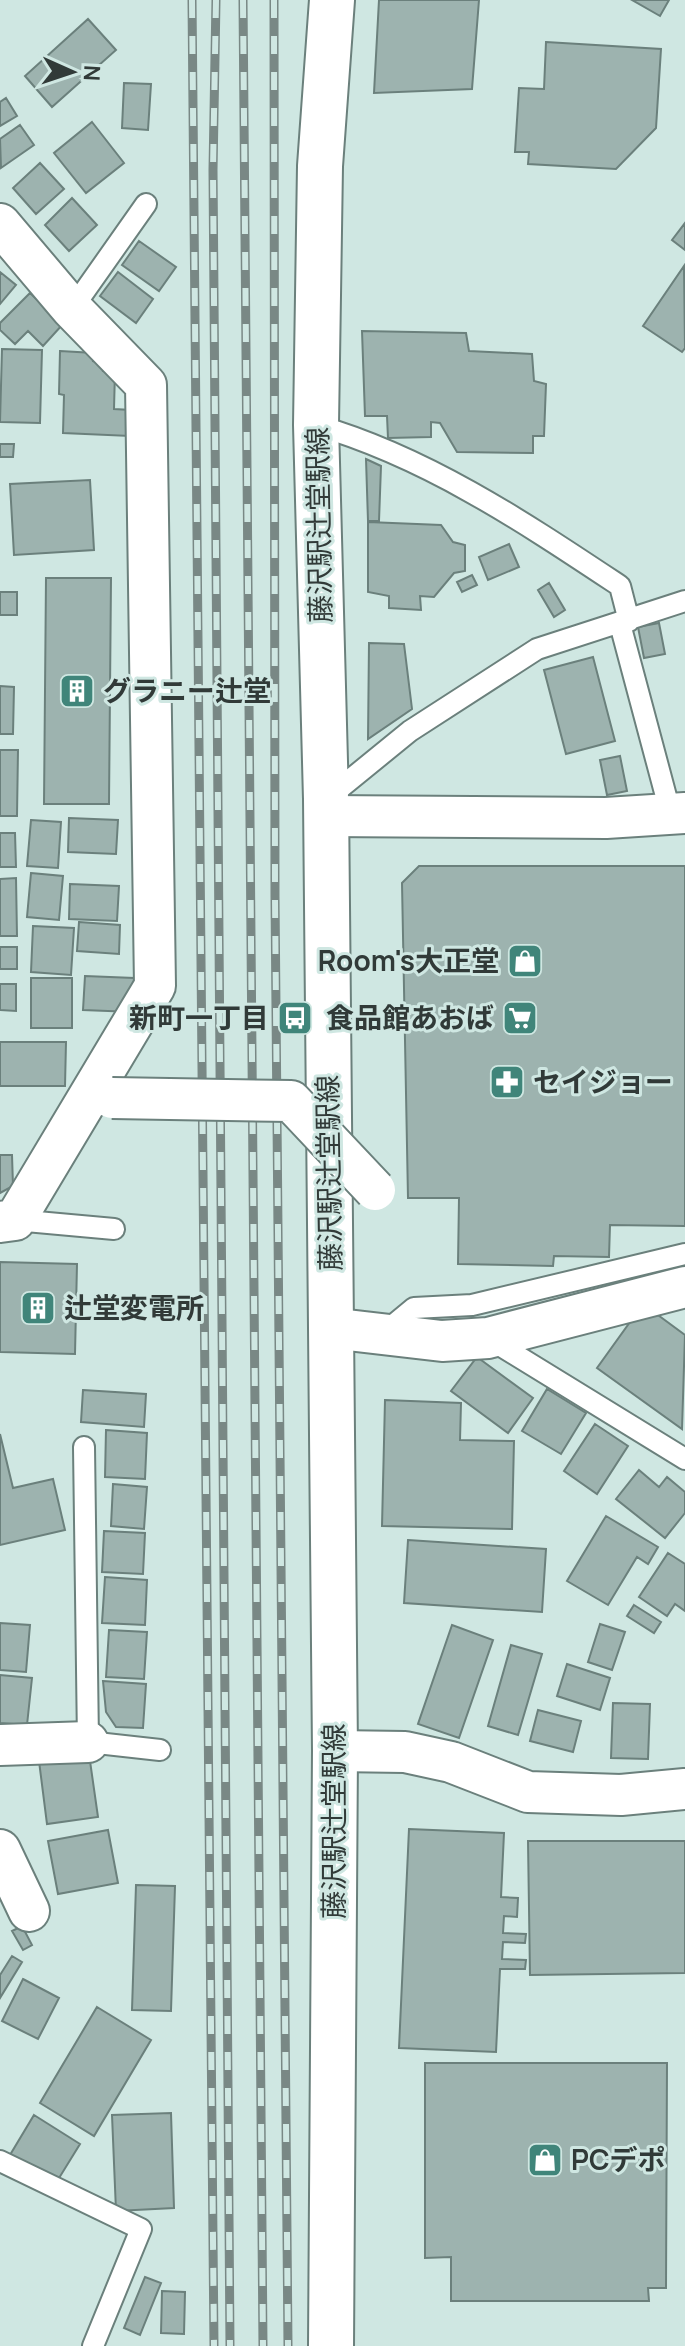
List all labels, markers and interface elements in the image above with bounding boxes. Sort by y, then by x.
north arrow [32,32,112,112]
text: N [77,64,107,82]
street label: 藤沢駅辻堂駅線 [297,427,339,623]
place label: グラニー辻堂 [103,671,271,709]
building icon: グラニー辻堂 [58,672,96,710]
place label: Room's大正堂 [318,941,499,979]
shop icon: Room's大正堂 [506,942,544,980]
place label: 新町一丁目 [129,998,269,1036]
place label: 食品館あおば [326,998,494,1036]
bus stop icon: 新町一丁目 [276,999,314,1037]
supermarket icon: 食品館あおば [501,999,539,1037]
place label: セイジョー [533,1062,673,1100]
pharmacy icon: セイジョー [488,1063,526,1101]
street label: 藤沢駅辻堂駅線 [307,1075,349,1271]
place label: 辻堂変電所 [64,1288,204,1326]
building icon: 辻堂変電所 [19,1289,57,1327]
street label: 藤沢駅辻堂駅線 [314,1723,352,1919]
place label: PCデポ [571,2140,666,2178]
shop icon: PCデポ [526,2141,564,2179]

